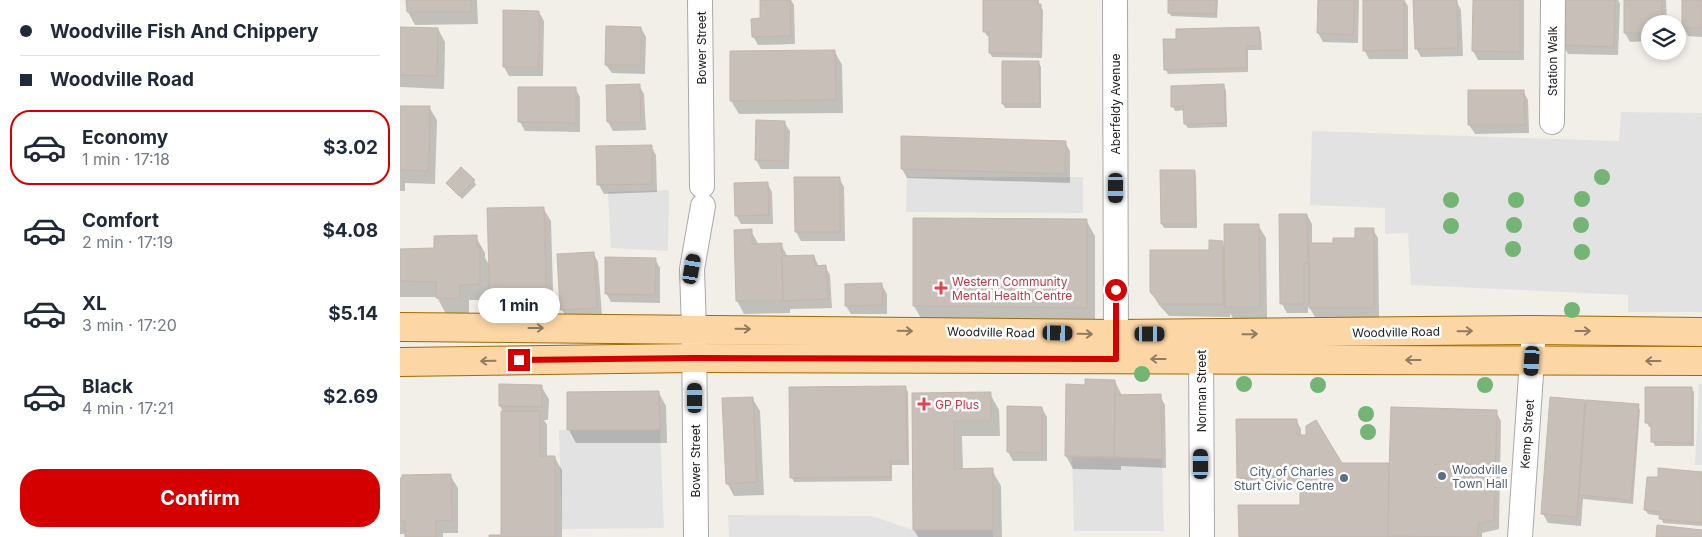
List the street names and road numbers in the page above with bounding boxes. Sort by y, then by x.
street label: Bower Street [694,11,709,85]
street label: Station Walk [1545,25,1560,96]
street label: Aberfeldy Avenue [1108,53,1123,155]
street label: Woodville Road [947,324,1035,340]
street label: Woodville Road [1352,324,1440,340]
street label: Norman Street [1194,350,1209,432]
street label: Kemp Street [1517,399,1537,469]
street label: Bower Street [688,424,703,498]

